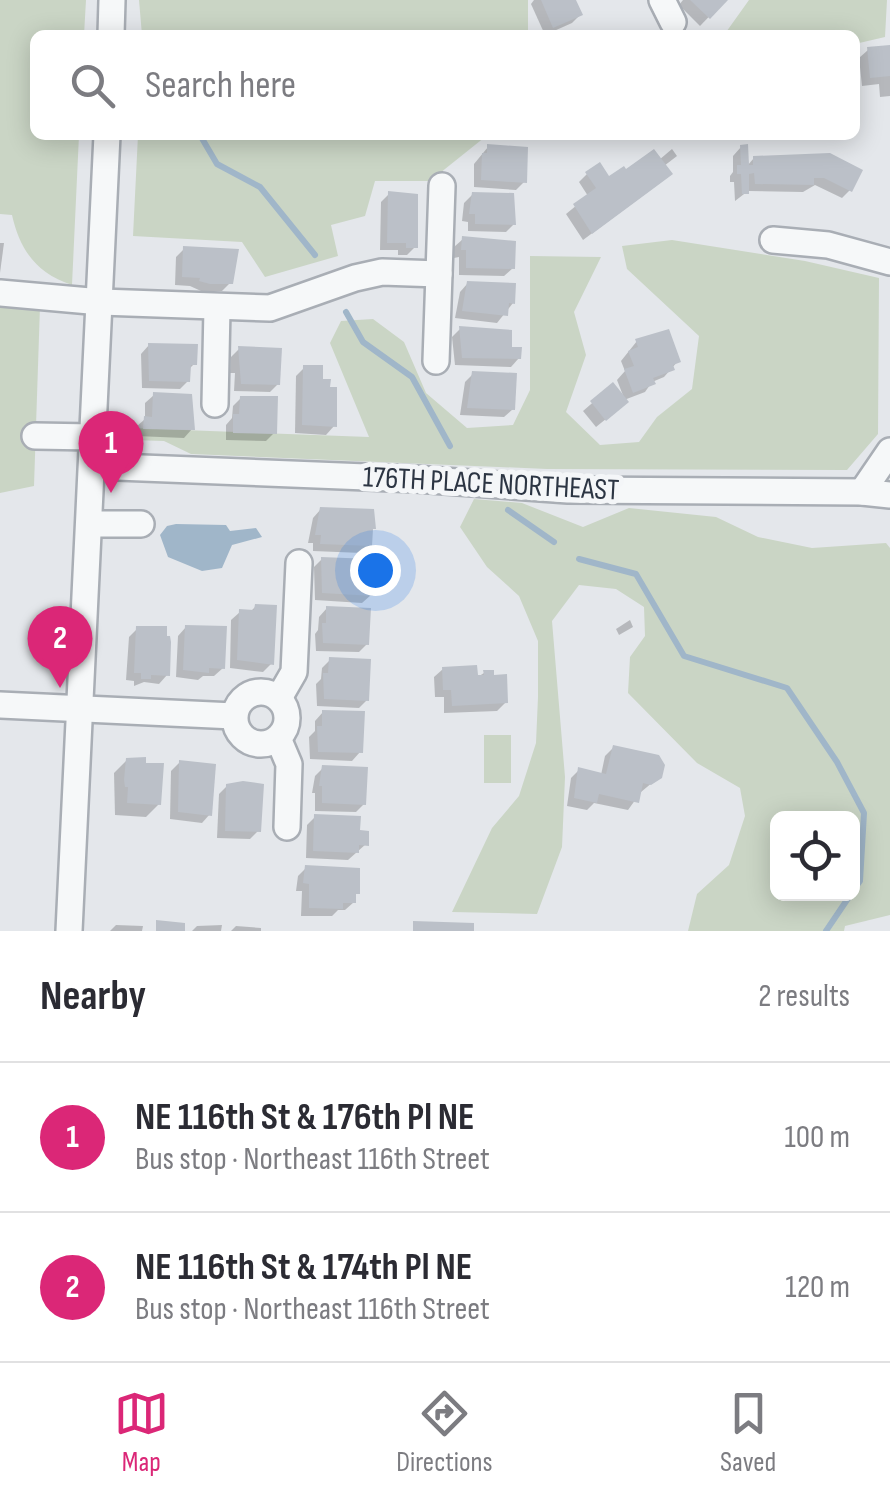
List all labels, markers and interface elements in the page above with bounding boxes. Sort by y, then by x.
search box [30,30,860,140]
icon: search [65,58,120,113]
text: Search here [145,63,296,108]
pin: 1 [78,410,144,493]
street label: 176TH PLACE NORTHEAST [362,459,620,509]
your location [350,545,401,596]
pin: 2 [28,606,92,688]
map controls [770,811,860,901]
button: locate [770,811,860,901]
text: Nearby [40,971,146,1022]
text: 2 results [758,977,850,1016]
text: NE 116th St & 176th Pl NE [135,1095,475,1140]
text: 1 [66,1118,79,1157]
text: 100 m [785,1118,850,1157]
text: Bus stop · Northeast 116th Street [135,1140,490,1179]
text: NE 116th St & 174th Pl NE [135,1245,472,1290]
text: 2 [65,1268,80,1307]
text: 120 m [785,1268,850,1307]
text: Bus stop · Northeast 116th Street [135,1290,490,1329]
tab: Map [114,1386,169,1479]
tab: Directions [396,1386,493,1479]
tab: Saved [720,1386,776,1479]

